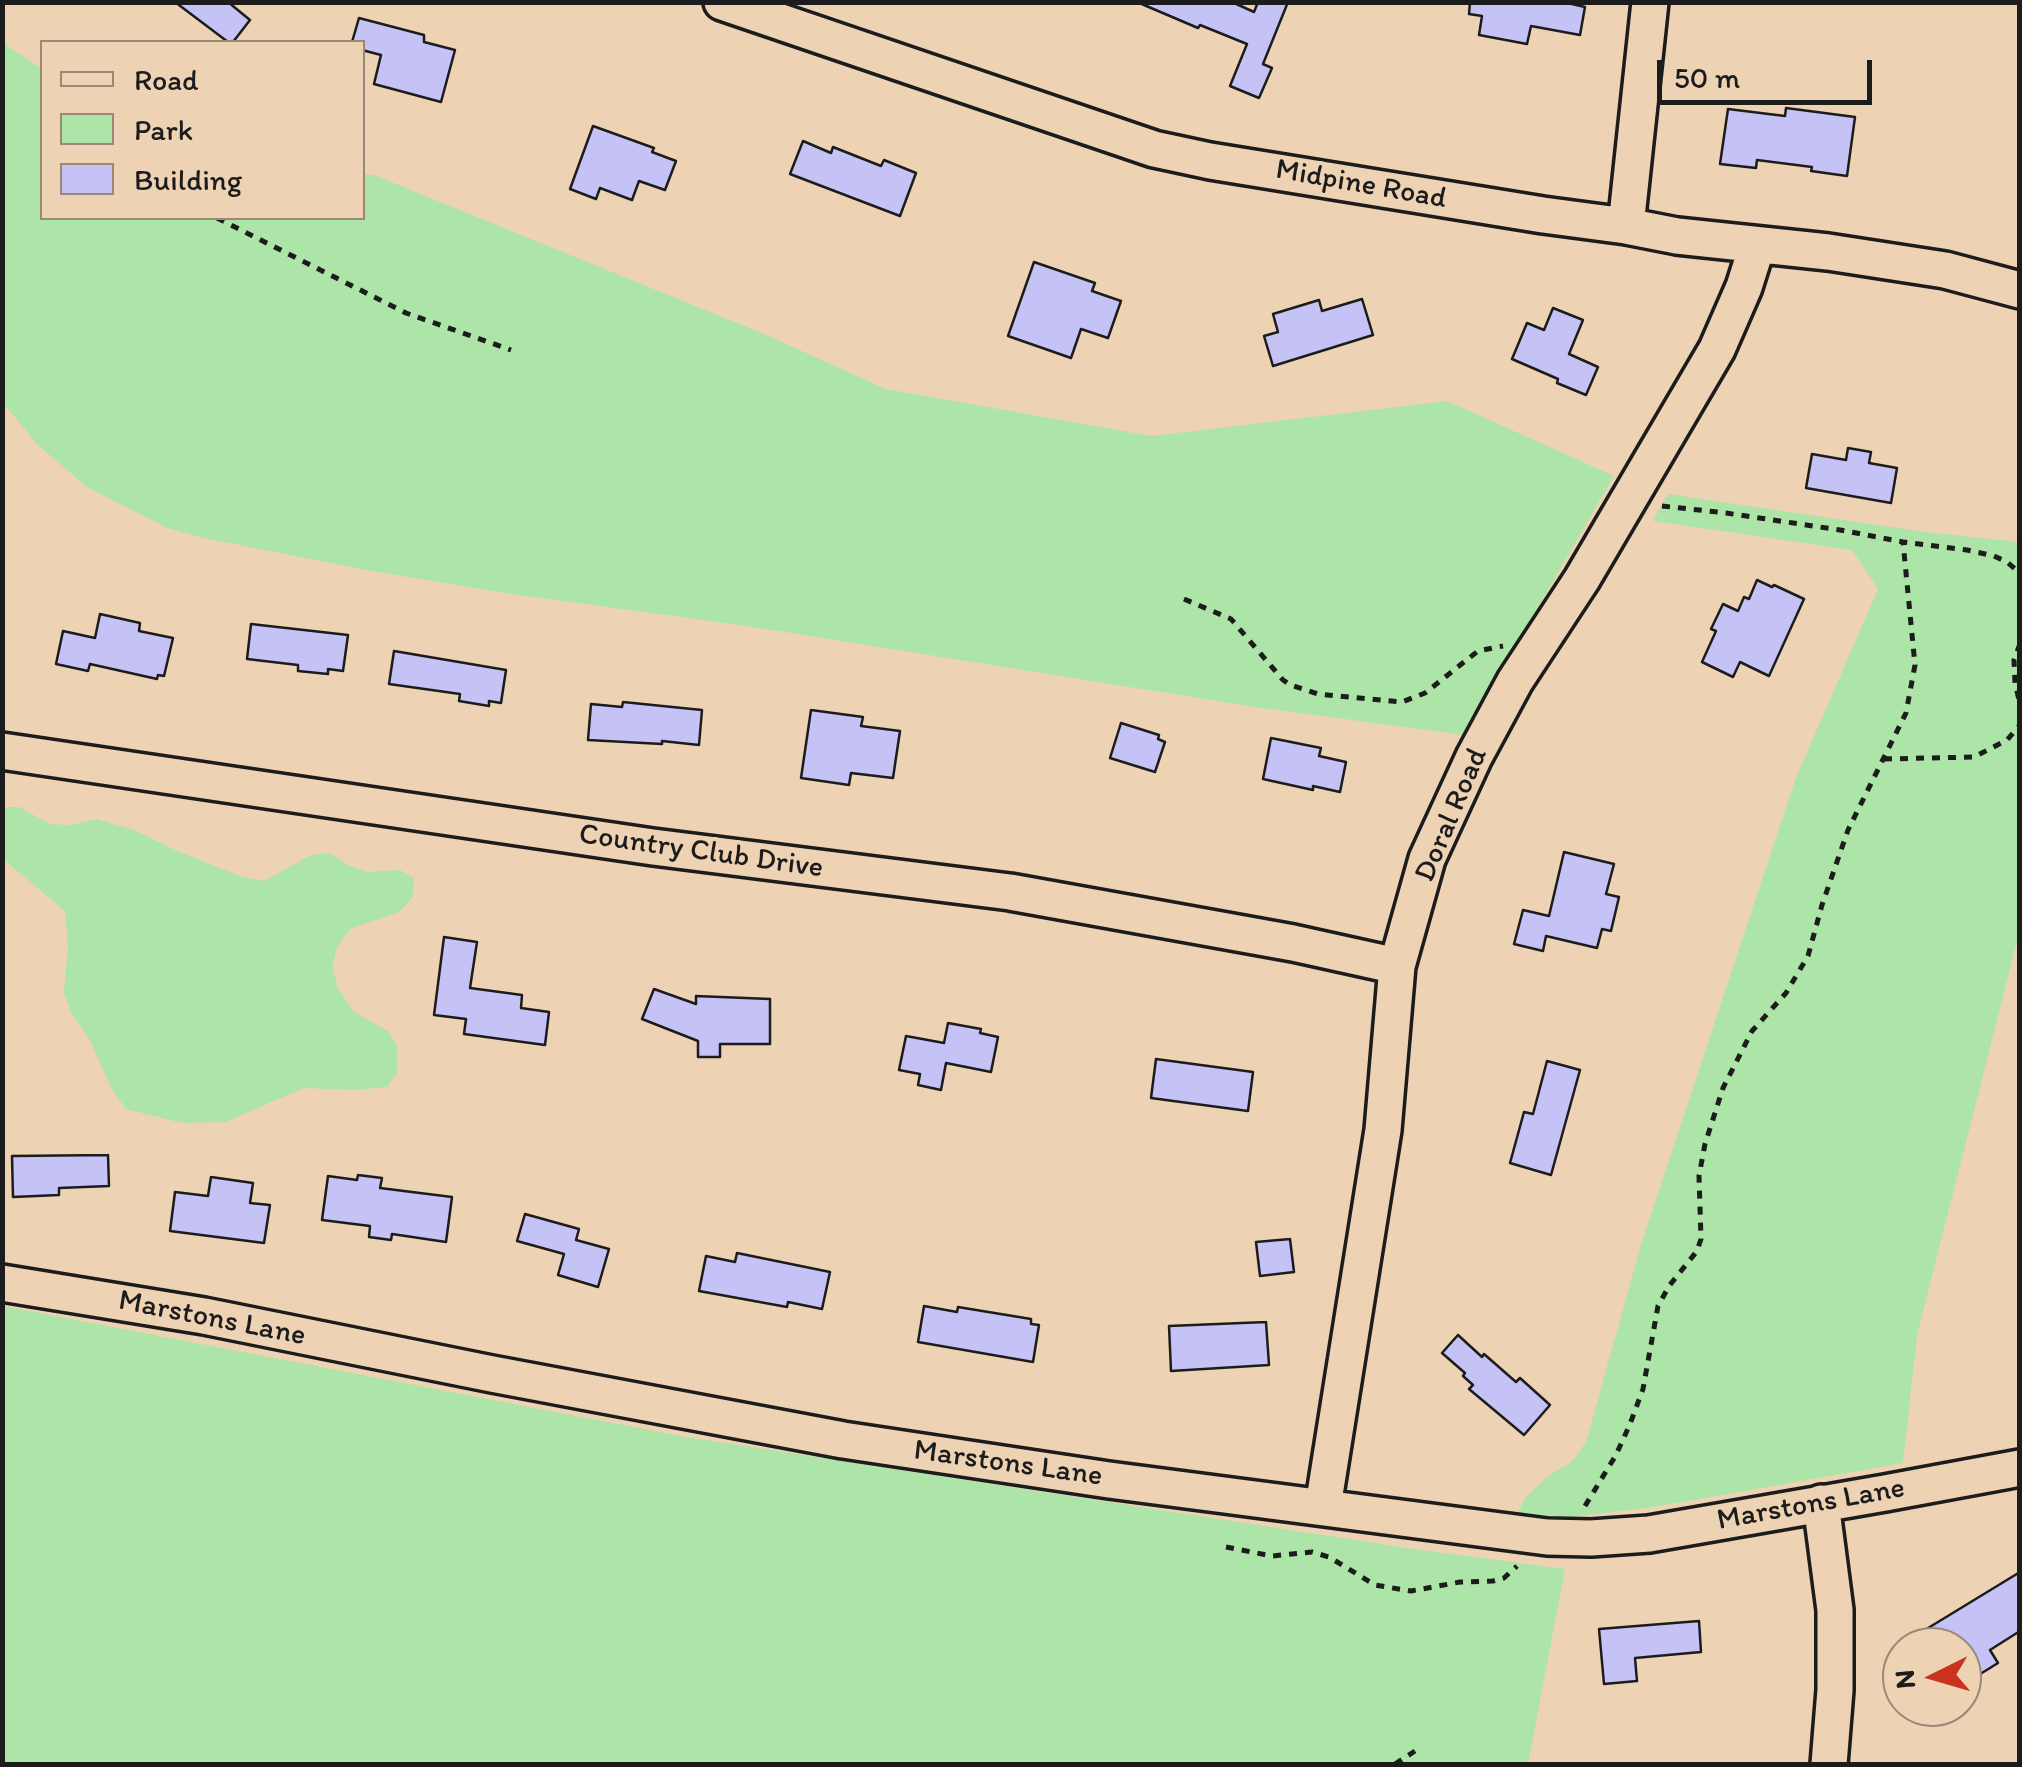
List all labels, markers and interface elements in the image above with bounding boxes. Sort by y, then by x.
legend [40,40,365,220]
scale bar [1662,40,1877,102]
text: 50 m [1674,59,1740,96]
text: Road [134,61,199,98]
text: Park [134,111,193,148]
street label: Midpine Road [1273,152,1449,218]
text: Building [134,161,242,198]
street label: Doral Road [1408,743,1496,887]
street label: Country Club Drive [577,817,825,887]
street label: Marstons Lane [115,1283,309,1355]
street label: Marstons Lane [911,1433,1105,1495]
street label: Marstons Lane [1714,1471,1908,1539]
north arrow [1882,1627,1982,1727]
text: N [1886,1669,1922,1690]

